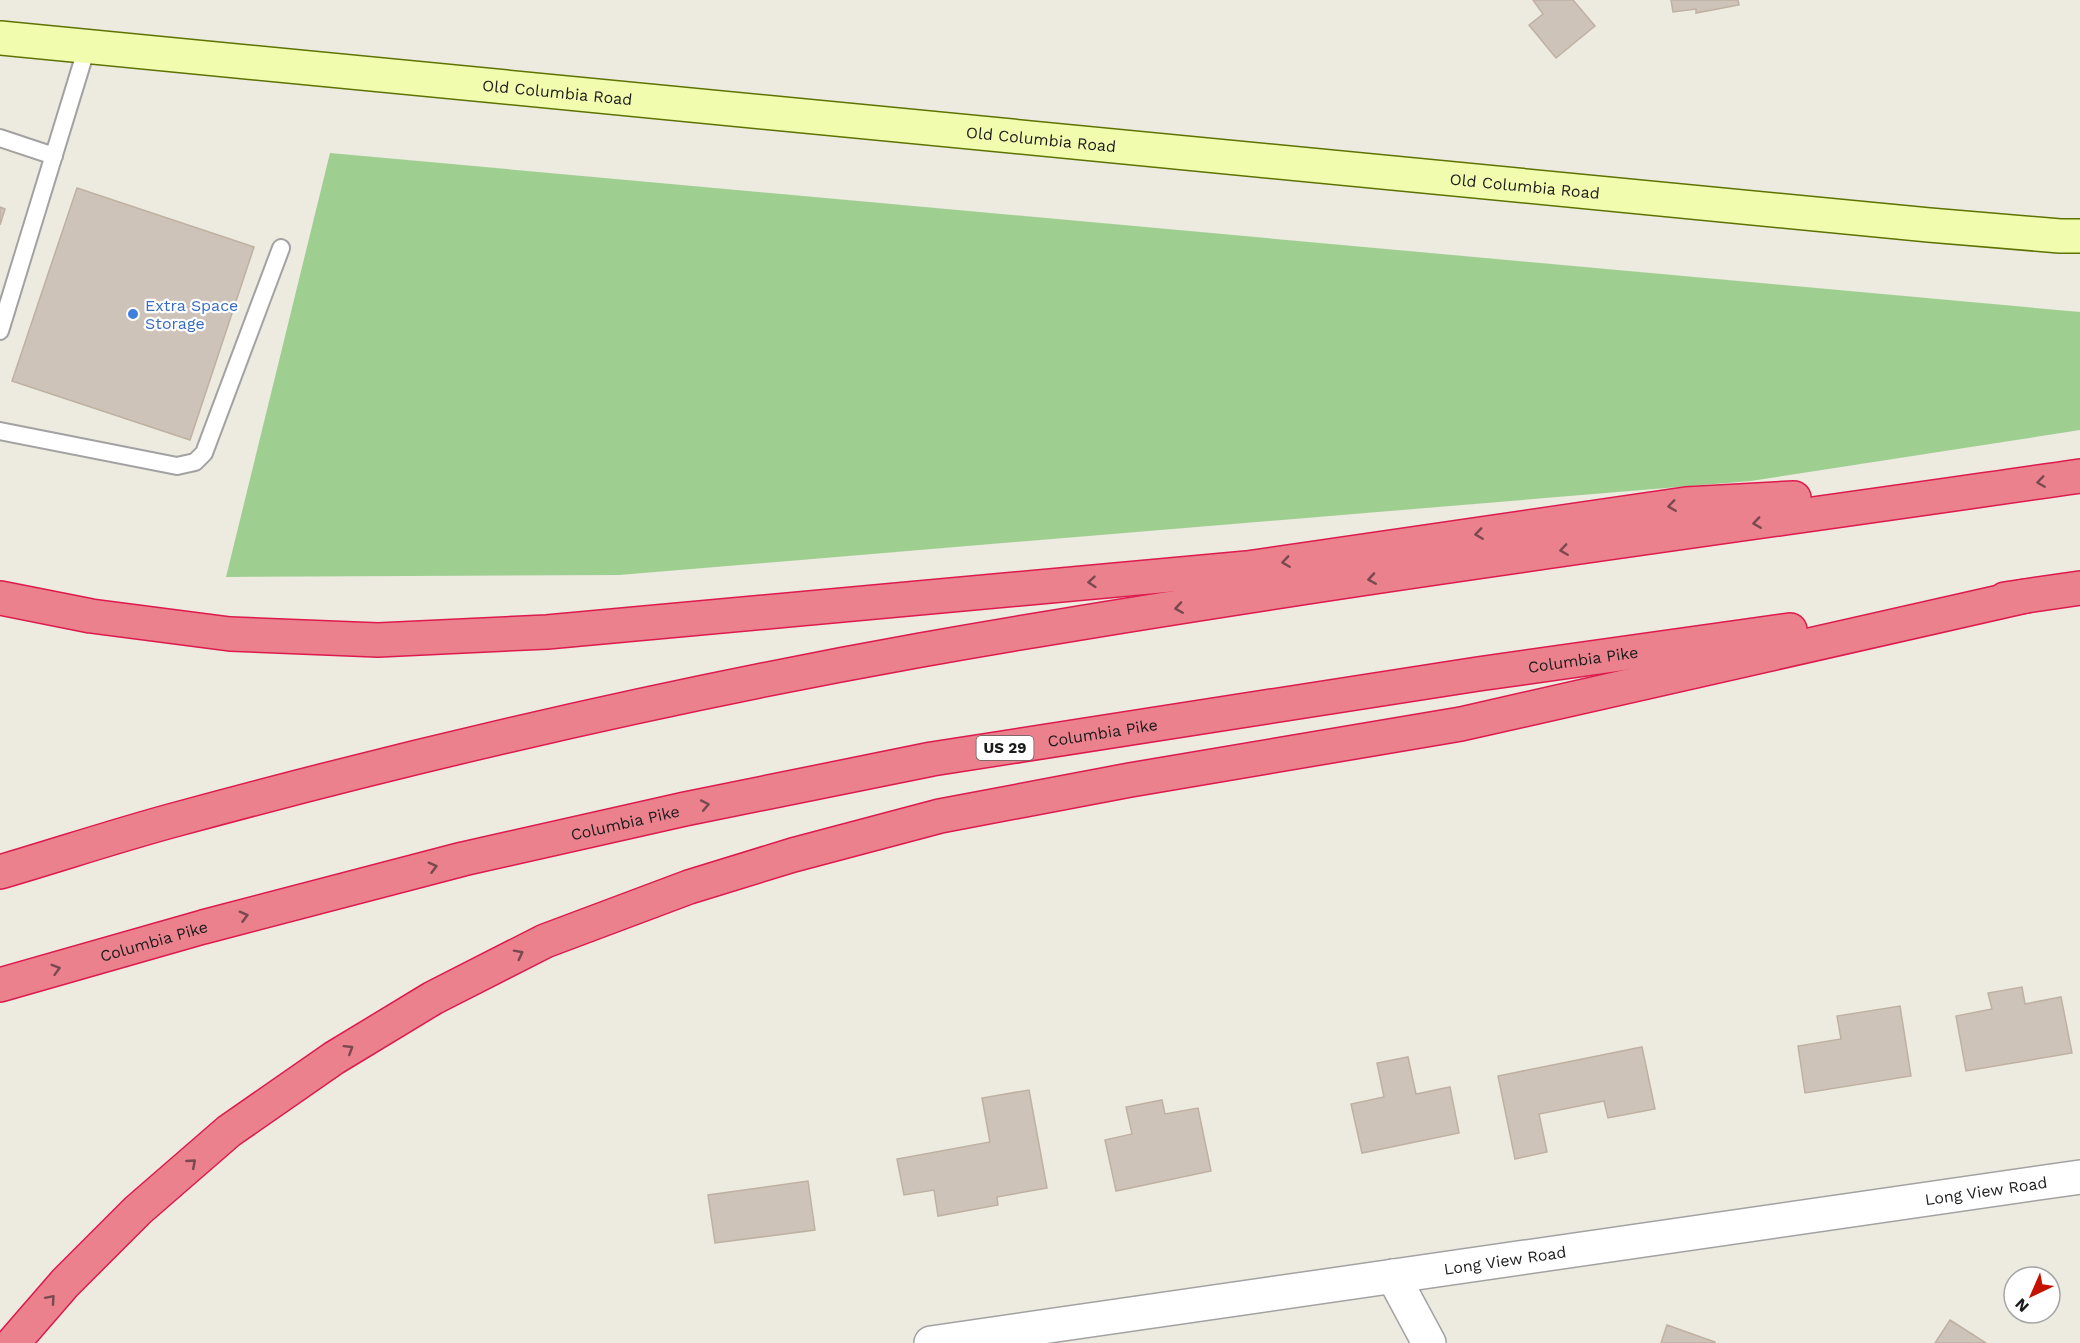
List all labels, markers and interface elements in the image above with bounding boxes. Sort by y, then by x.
street label: Old Columbia Road [482,75,633,109]
street label: Old Columbia Road [965,122,1117,156]
street label: Old Columbia Road [1449,169,1601,203]
place label: Extra Space Storage [145,296,238,333]
marker: Extra Space Storage [126,307,140,321]
one-way arrow [2037,475,2046,487]
one-way arrow [1667,499,1676,511]
one-way arrow [1753,516,1762,528]
one-way arrow [1474,528,1483,540]
one-way arrow [1560,544,1569,556]
one-way arrow [1281,556,1290,568]
one-way arrow [1367,572,1376,584]
one-way arrow [1087,575,1096,588]
one-way arrow [1174,601,1183,613]
street label: Columbia Pike [1527,642,1639,676]
street label: Columbia Pike [1046,715,1159,750]
road number: US 29 [976,736,1034,760]
one-way arrow [699,799,709,812]
street label: Columbia Pike [569,801,681,844]
one-way arrow [428,861,438,874]
one-way arrow [238,911,249,923]
street label: Columbia Pike [98,917,210,965]
one-way arrow [513,950,524,961]
one-way arrow [51,963,61,976]
one-way arrow [343,1044,353,1056]
one-way arrow [185,1159,195,1170]
street label: Long View Road [1924,1172,2049,1209]
street label: Long View Road [1443,1242,1568,1278]
north arrow [2002,1265,2062,1325]
text: N [2011,1294,2033,1316]
one-way arrow [44,1295,55,1306]

